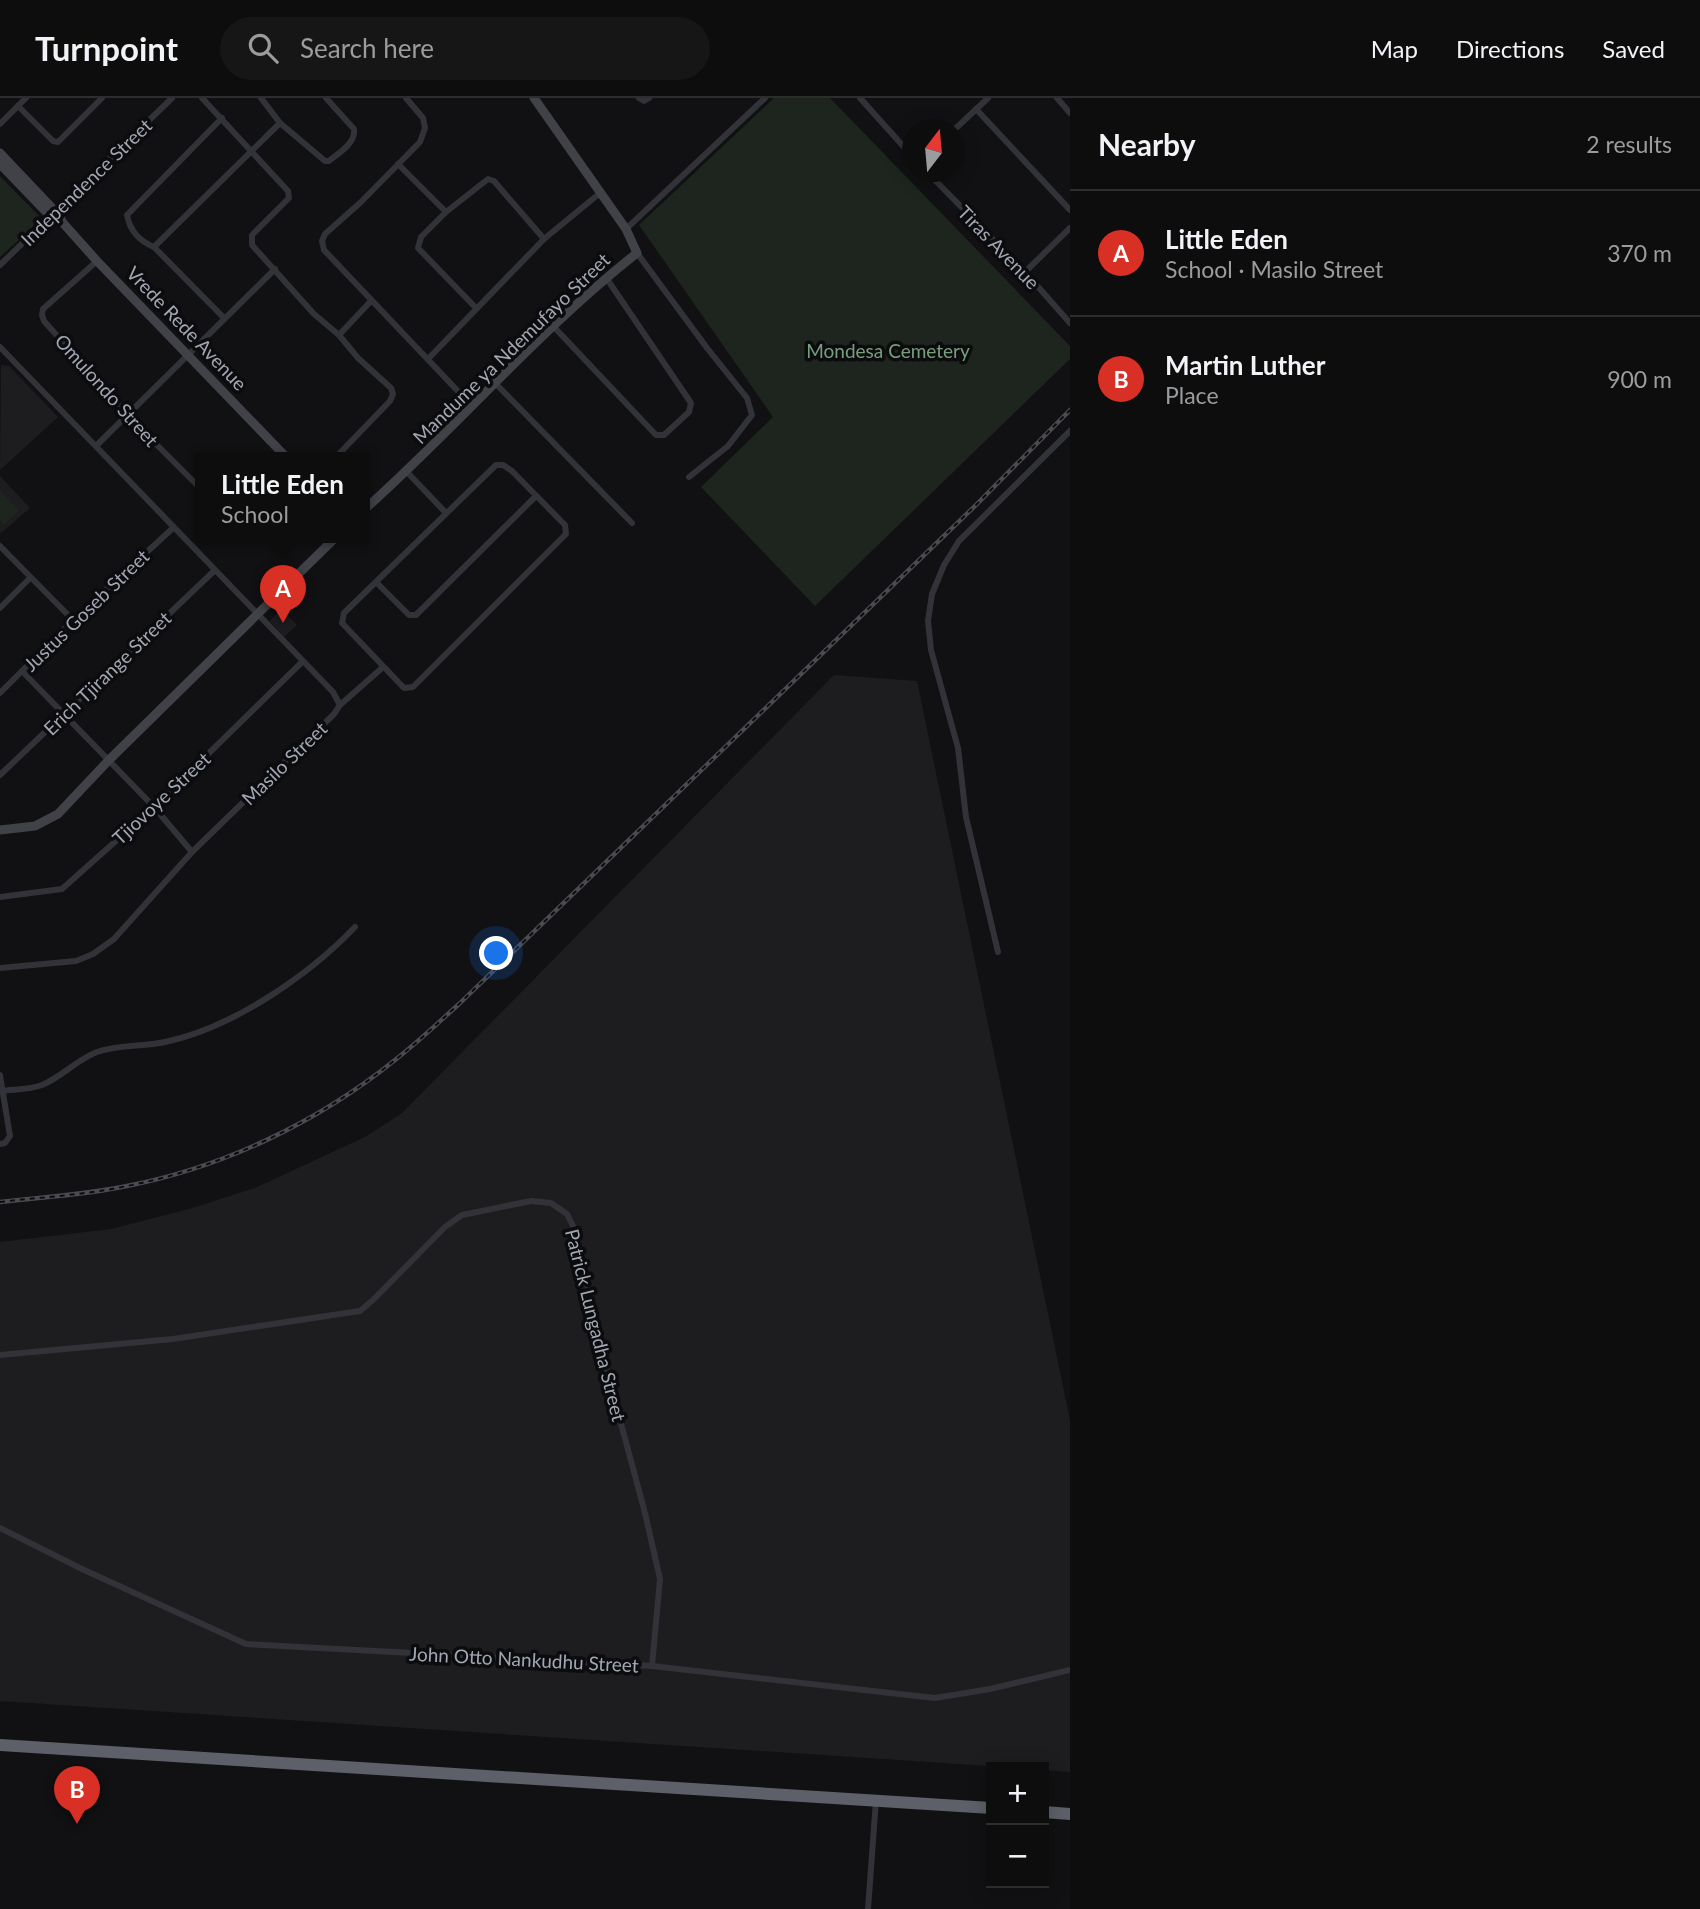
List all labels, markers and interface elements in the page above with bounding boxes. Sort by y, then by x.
search box [220,17,710,80]
text: Turnpoint [35,28,178,68]
icon: search [244,29,282,67]
text: Search here [300,32,434,64]
text: Map [1371,34,1418,63]
text: Directions [1456,34,1564,63]
text: Saved [1602,34,1665,63]
street label: Independence Street [16,114,156,250]
north arrow [902,119,965,182]
text: Nearby [1098,126,1196,162]
text: 2 results [1586,130,1672,158]
street label: Tiras Avenue [953,200,1045,294]
text: Little Eden [1165,223,1288,255]
text: A [1113,239,1129,267]
text: 370 m [1607,239,1672,267]
street label: Mandume ya Ndemufayo Street [408,248,614,448]
text: School · Masilo Street [1165,255,1383,283]
street label: Vrede Rede Avenue [122,261,252,395]
street label: Omulondo Street [50,329,164,451]
park label: Mondesa Cemetery [806,339,970,362]
text: Martin Luther [1165,349,1325,381]
text: B [1113,365,1129,393]
text: 900 m [1607,365,1672,393]
text: Place [1165,381,1219,409]
popup [195,452,370,543]
text: Little Eden [221,468,344,500]
text: School [221,500,289,528]
street label: Justus Goseb Street [19,544,154,676]
pin: A [260,565,306,623]
street label: Erich Tjirange Street [39,606,176,740]
street label: Masilo Street [237,716,332,809]
street label: Tjiovoye Street [107,747,215,849]
your location [479,936,513,970]
street label: Patrick Lungadha Street [561,1226,631,1424]
street label: John Otto Nankudhu Street [409,1642,639,1676]
map controls [986,1762,1049,1888]
button: + [986,1762,1049,1825]
pin: B [54,1766,100,1824]
button: − [986,1825,1049,1888]

